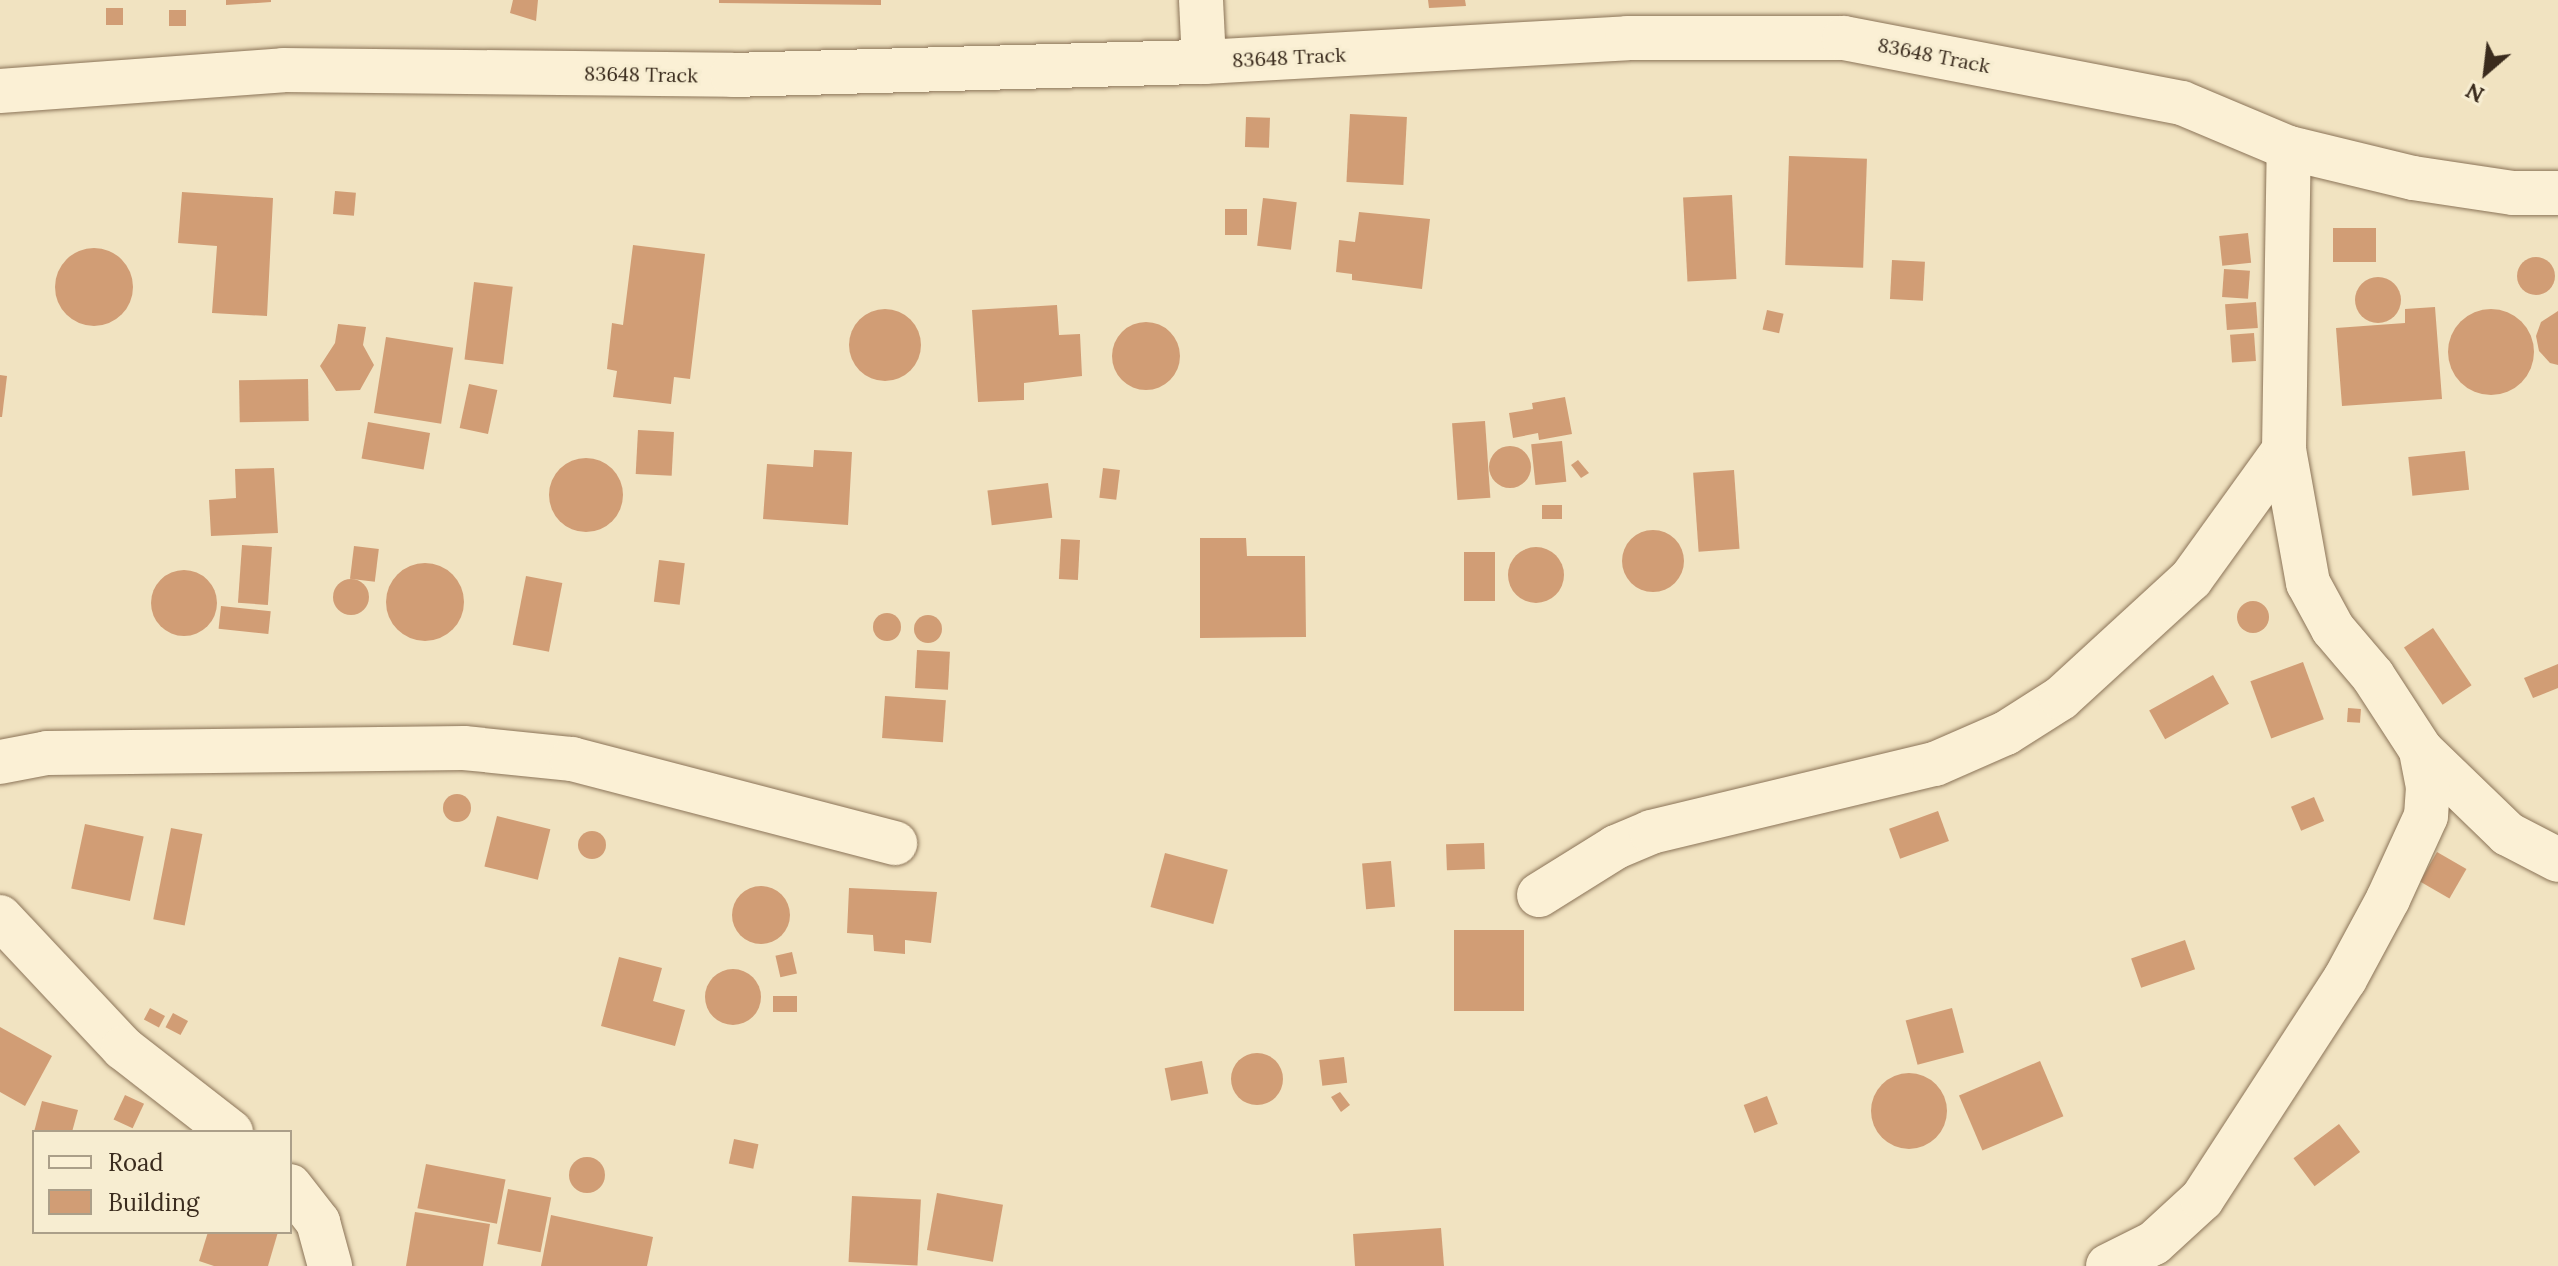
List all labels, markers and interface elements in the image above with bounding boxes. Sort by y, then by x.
street label: 83648 Track [1876,32,1992,78]
north arrow [2446,32,2526,112]
street label: 83648 Track [1231,42,1347,72]
street label: 83648 Track [584,61,698,87]
text: N [2461,77,2489,110]
legend [32,1130,292,1234]
text: Road [108,1147,164,1178]
text: Building [108,1187,199,1218]

